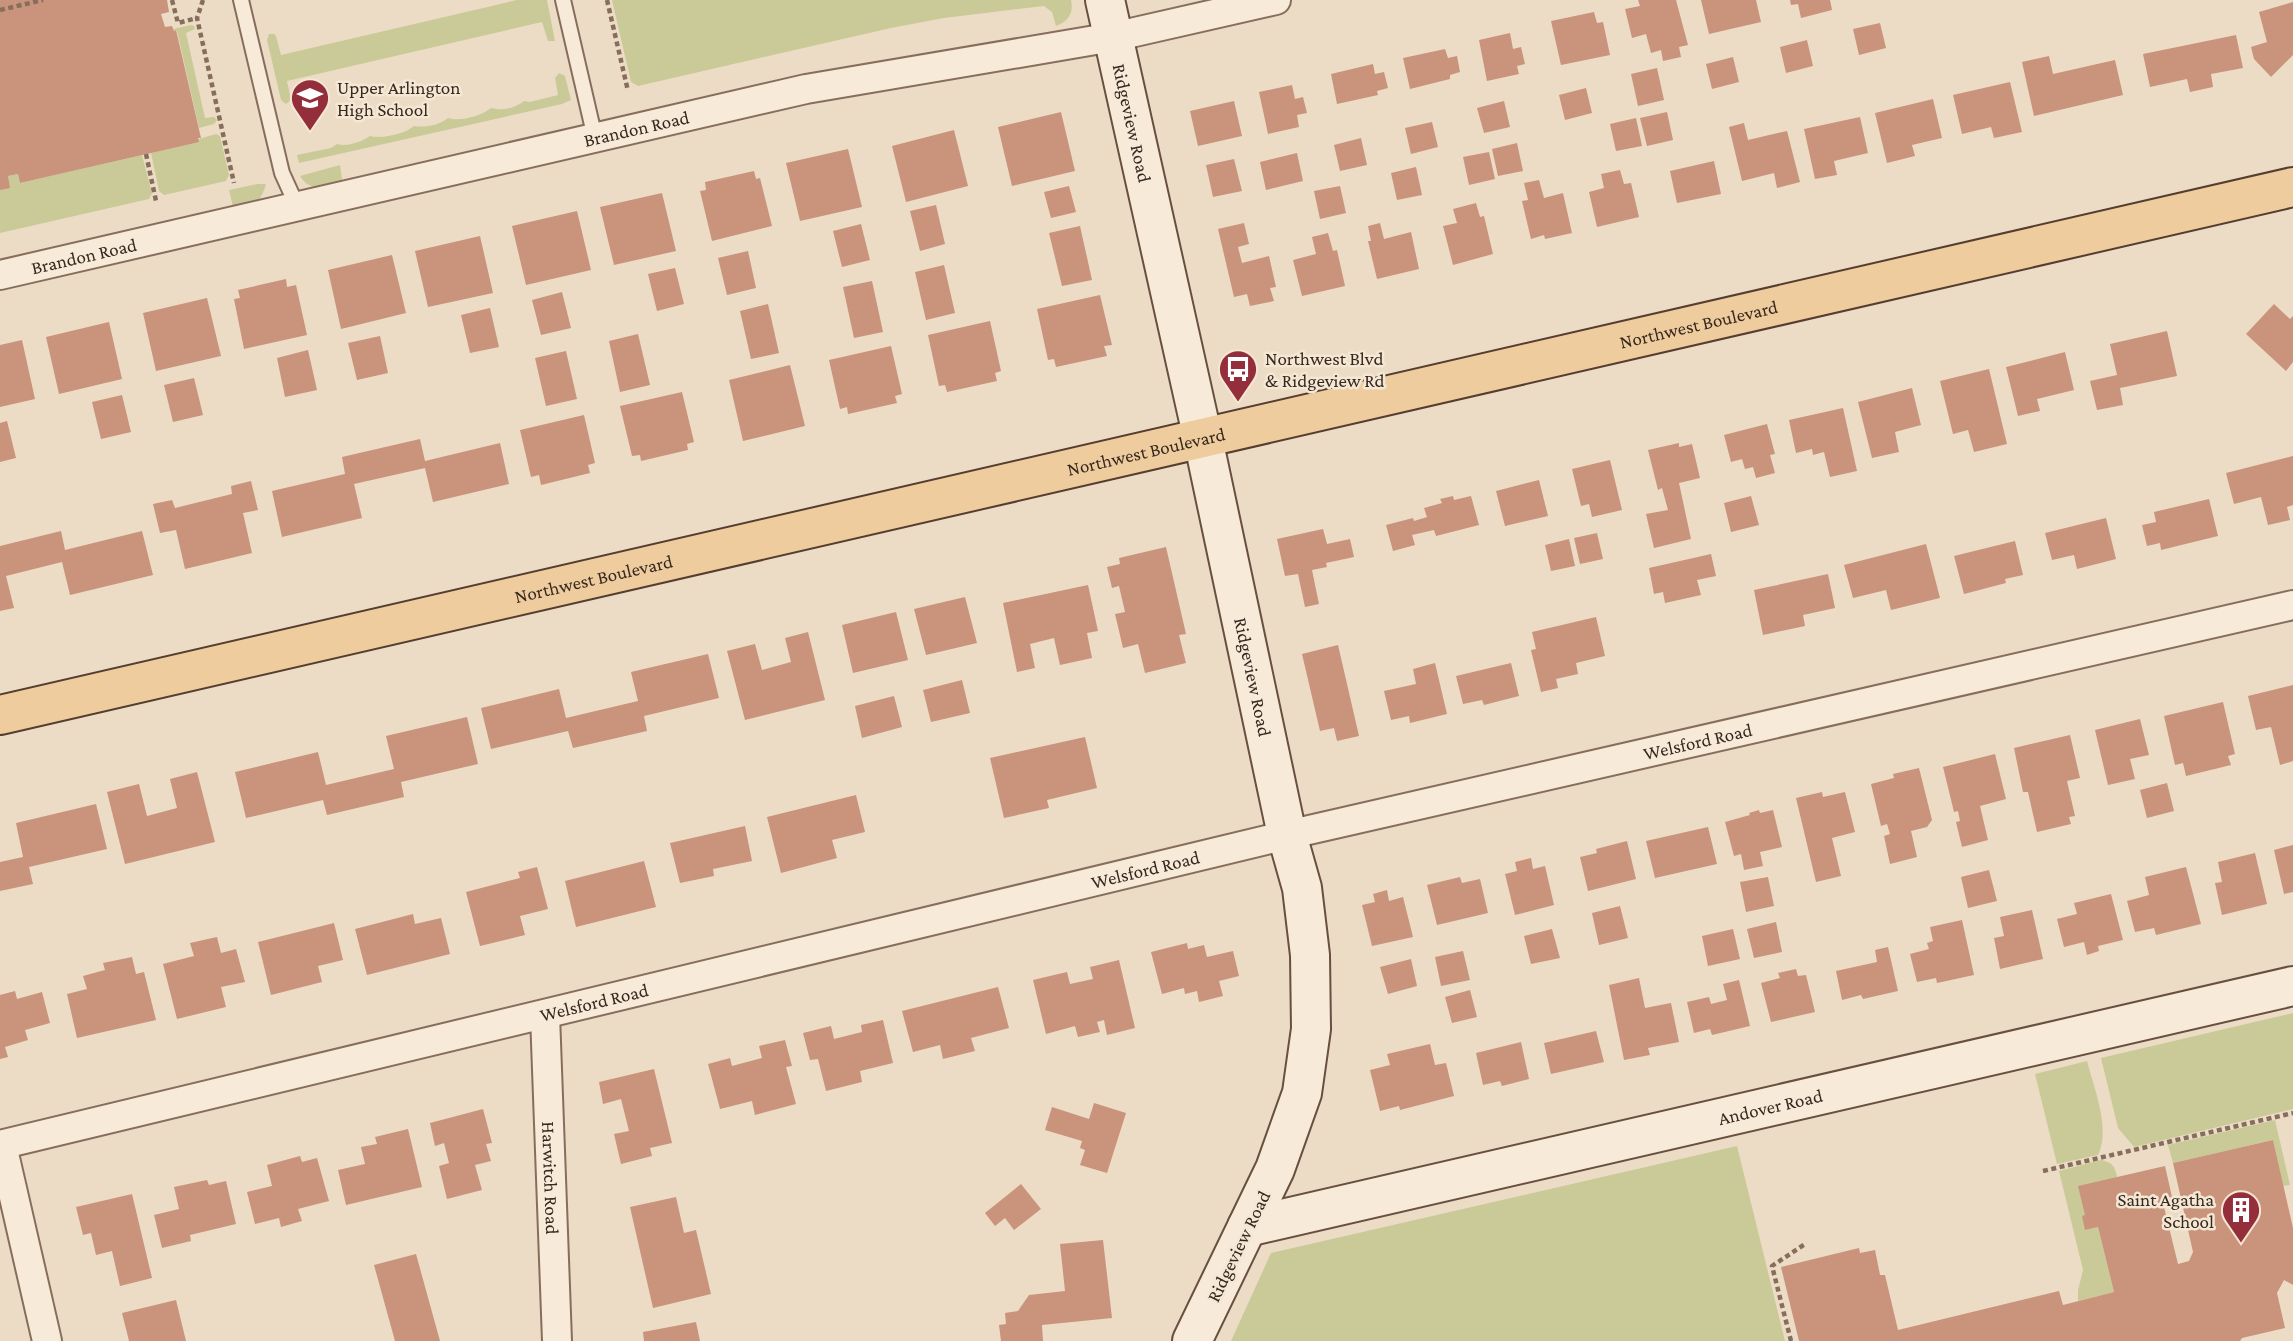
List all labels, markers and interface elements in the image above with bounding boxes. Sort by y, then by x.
street label: Ridgeview Road [1109,62,1155,184]
school or university icon: Upper Arlington High School [289,77,331,132]
place label: Upper Arlington High School [337,77,460,120]
street label: Brandon Road [582,106,691,151]
street label: Brandon Road [29,234,139,278]
street label: Northwest Boulevard [1618,296,1780,353]
bus stop icon: Northwest Blvd & Ridgeview Rd [1217,348,1259,403]
place label: Northwest Blvd & Ridgeview Rd [1265,348,1385,391]
street label: Northwest Boulevard [1065,423,1227,480]
street label: Northwest Boulevard [512,550,675,607]
street label: Ridgeview Road [1230,616,1276,738]
street label: Welsford Road [1641,719,1754,764]
street label: Welsford Road [1089,846,1202,893]
street label: Welsford Road [538,979,651,1026]
street label: Andover Road [1716,1085,1825,1129]
street label: Harwitch Road [538,1121,563,1235]
street label: Ridgeview Road [1202,1187,1274,1305]
place label: Saint Agatha School [2117,1189,2214,1232]
building icon: Saint Agatha School [2220,1189,2262,1244]

